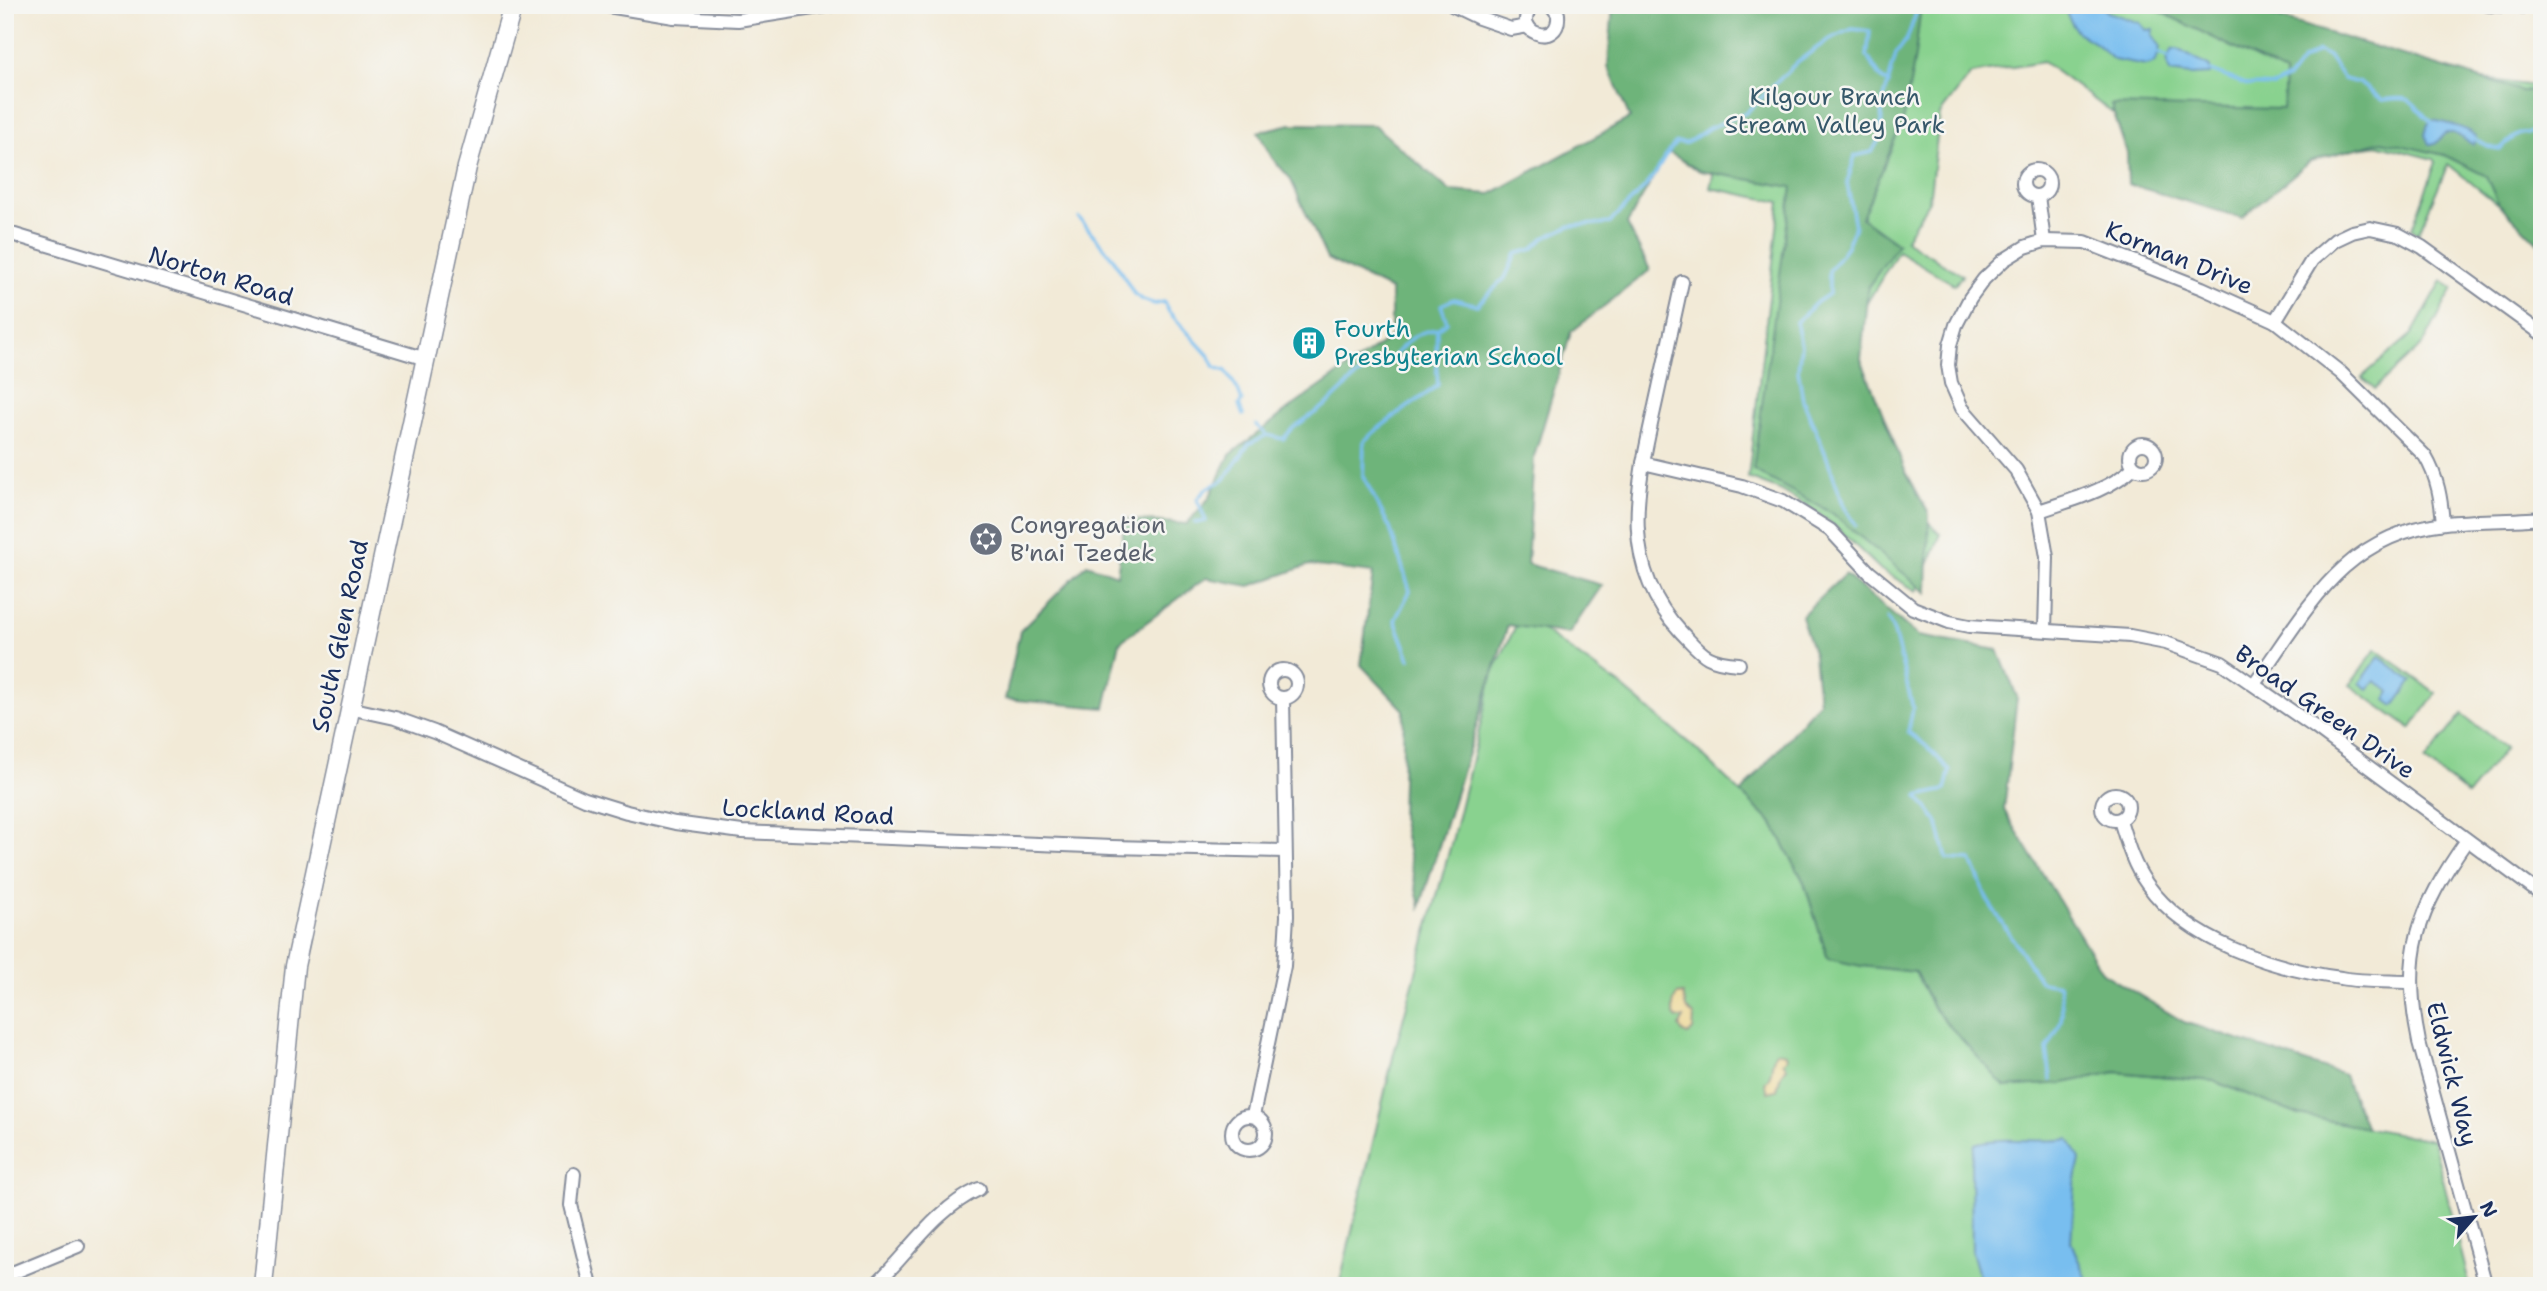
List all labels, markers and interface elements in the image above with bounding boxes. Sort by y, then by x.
park label: Kilgour Branch Stream Valley Park [1725,81,1945,141]
street label: Korman Drive [2100,214,2258,302]
street label: Norton Road [144,239,298,313]
place label: Fourth Presbyterian School [1334,313,1564,373]
building icon: Fourth Presbyterian School [1290,324,1328,362]
place label: Congregation B'nai Tzedek [1010,509,1166,569]
synagogue icon: Congregation B'nai Tzedek [967,520,1005,558]
street label: South Glen Road [304,537,376,735]
street label: Broad Green Drive [2228,638,2422,786]
street label: Lockland Road [721,792,895,832]
street label: Eldwick Way [2419,998,2485,1150]
north arrow [2438,1182,2508,1252]
text: N [2474,1197,2503,1222]

